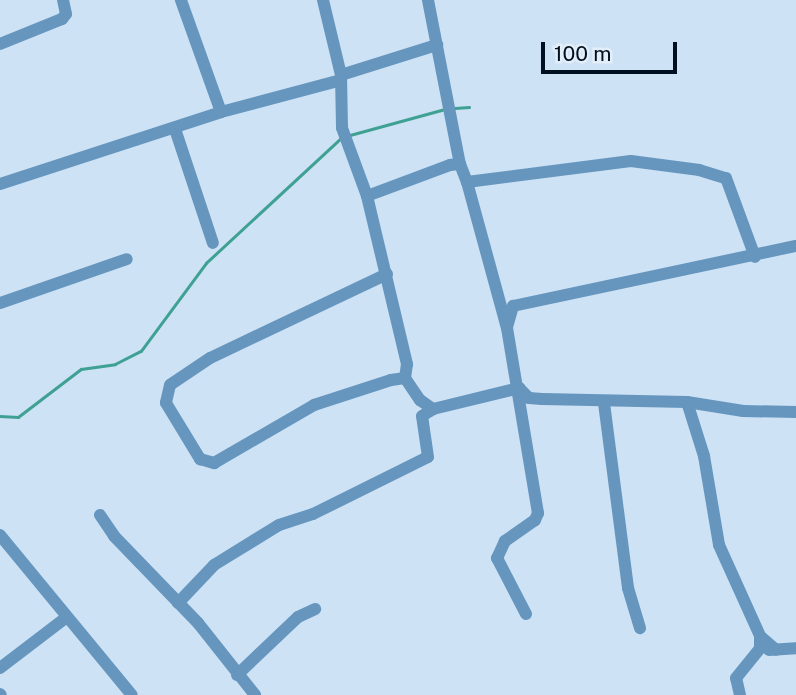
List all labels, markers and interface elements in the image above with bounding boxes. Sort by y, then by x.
scale bar [544,28,680,72]
text: 100 m [554,41,611,66]

